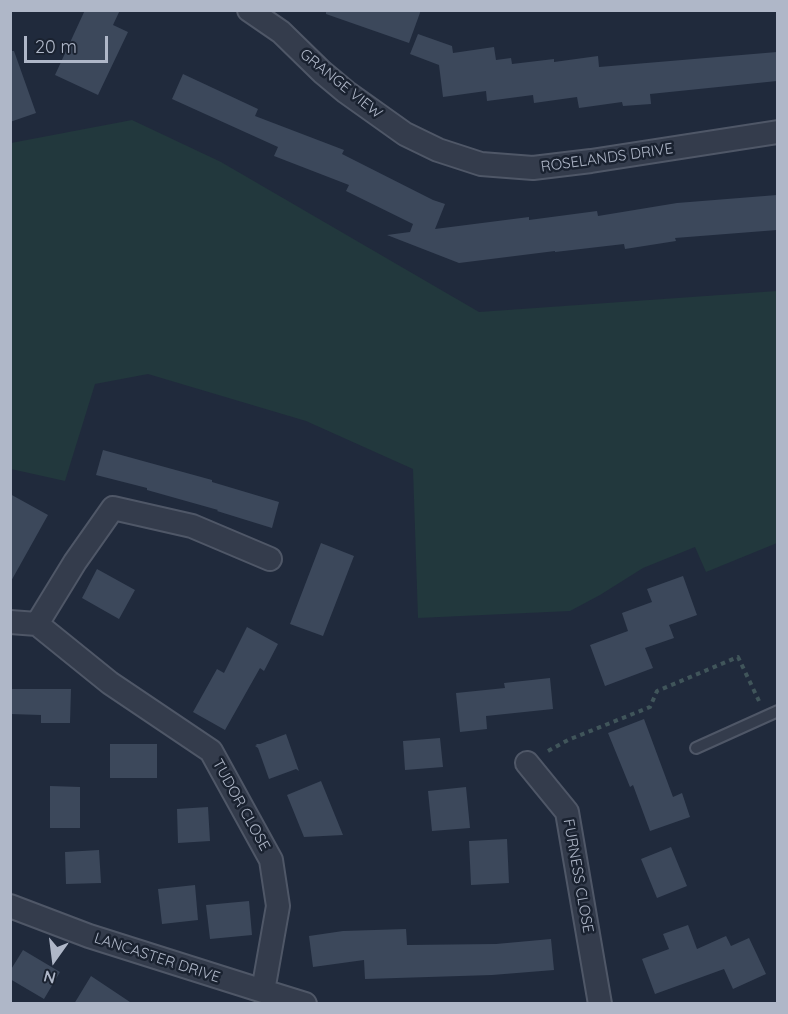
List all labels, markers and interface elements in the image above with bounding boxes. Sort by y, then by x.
scale bar [27,24,111,62]
text: 20 m [35,35,77,58]
street label: GRANGE VIEW [296,45,386,123]
street label: ROSELANDS DRIVE [540,140,674,176]
street label: TUDOR CLOSE [208,756,274,854]
street label: FURNESS CLOSE [559,817,597,935]
street label: LANCASTER DRIVE [92,929,222,987]
north arrow [24,930,84,990]
text: N [42,966,58,989]

